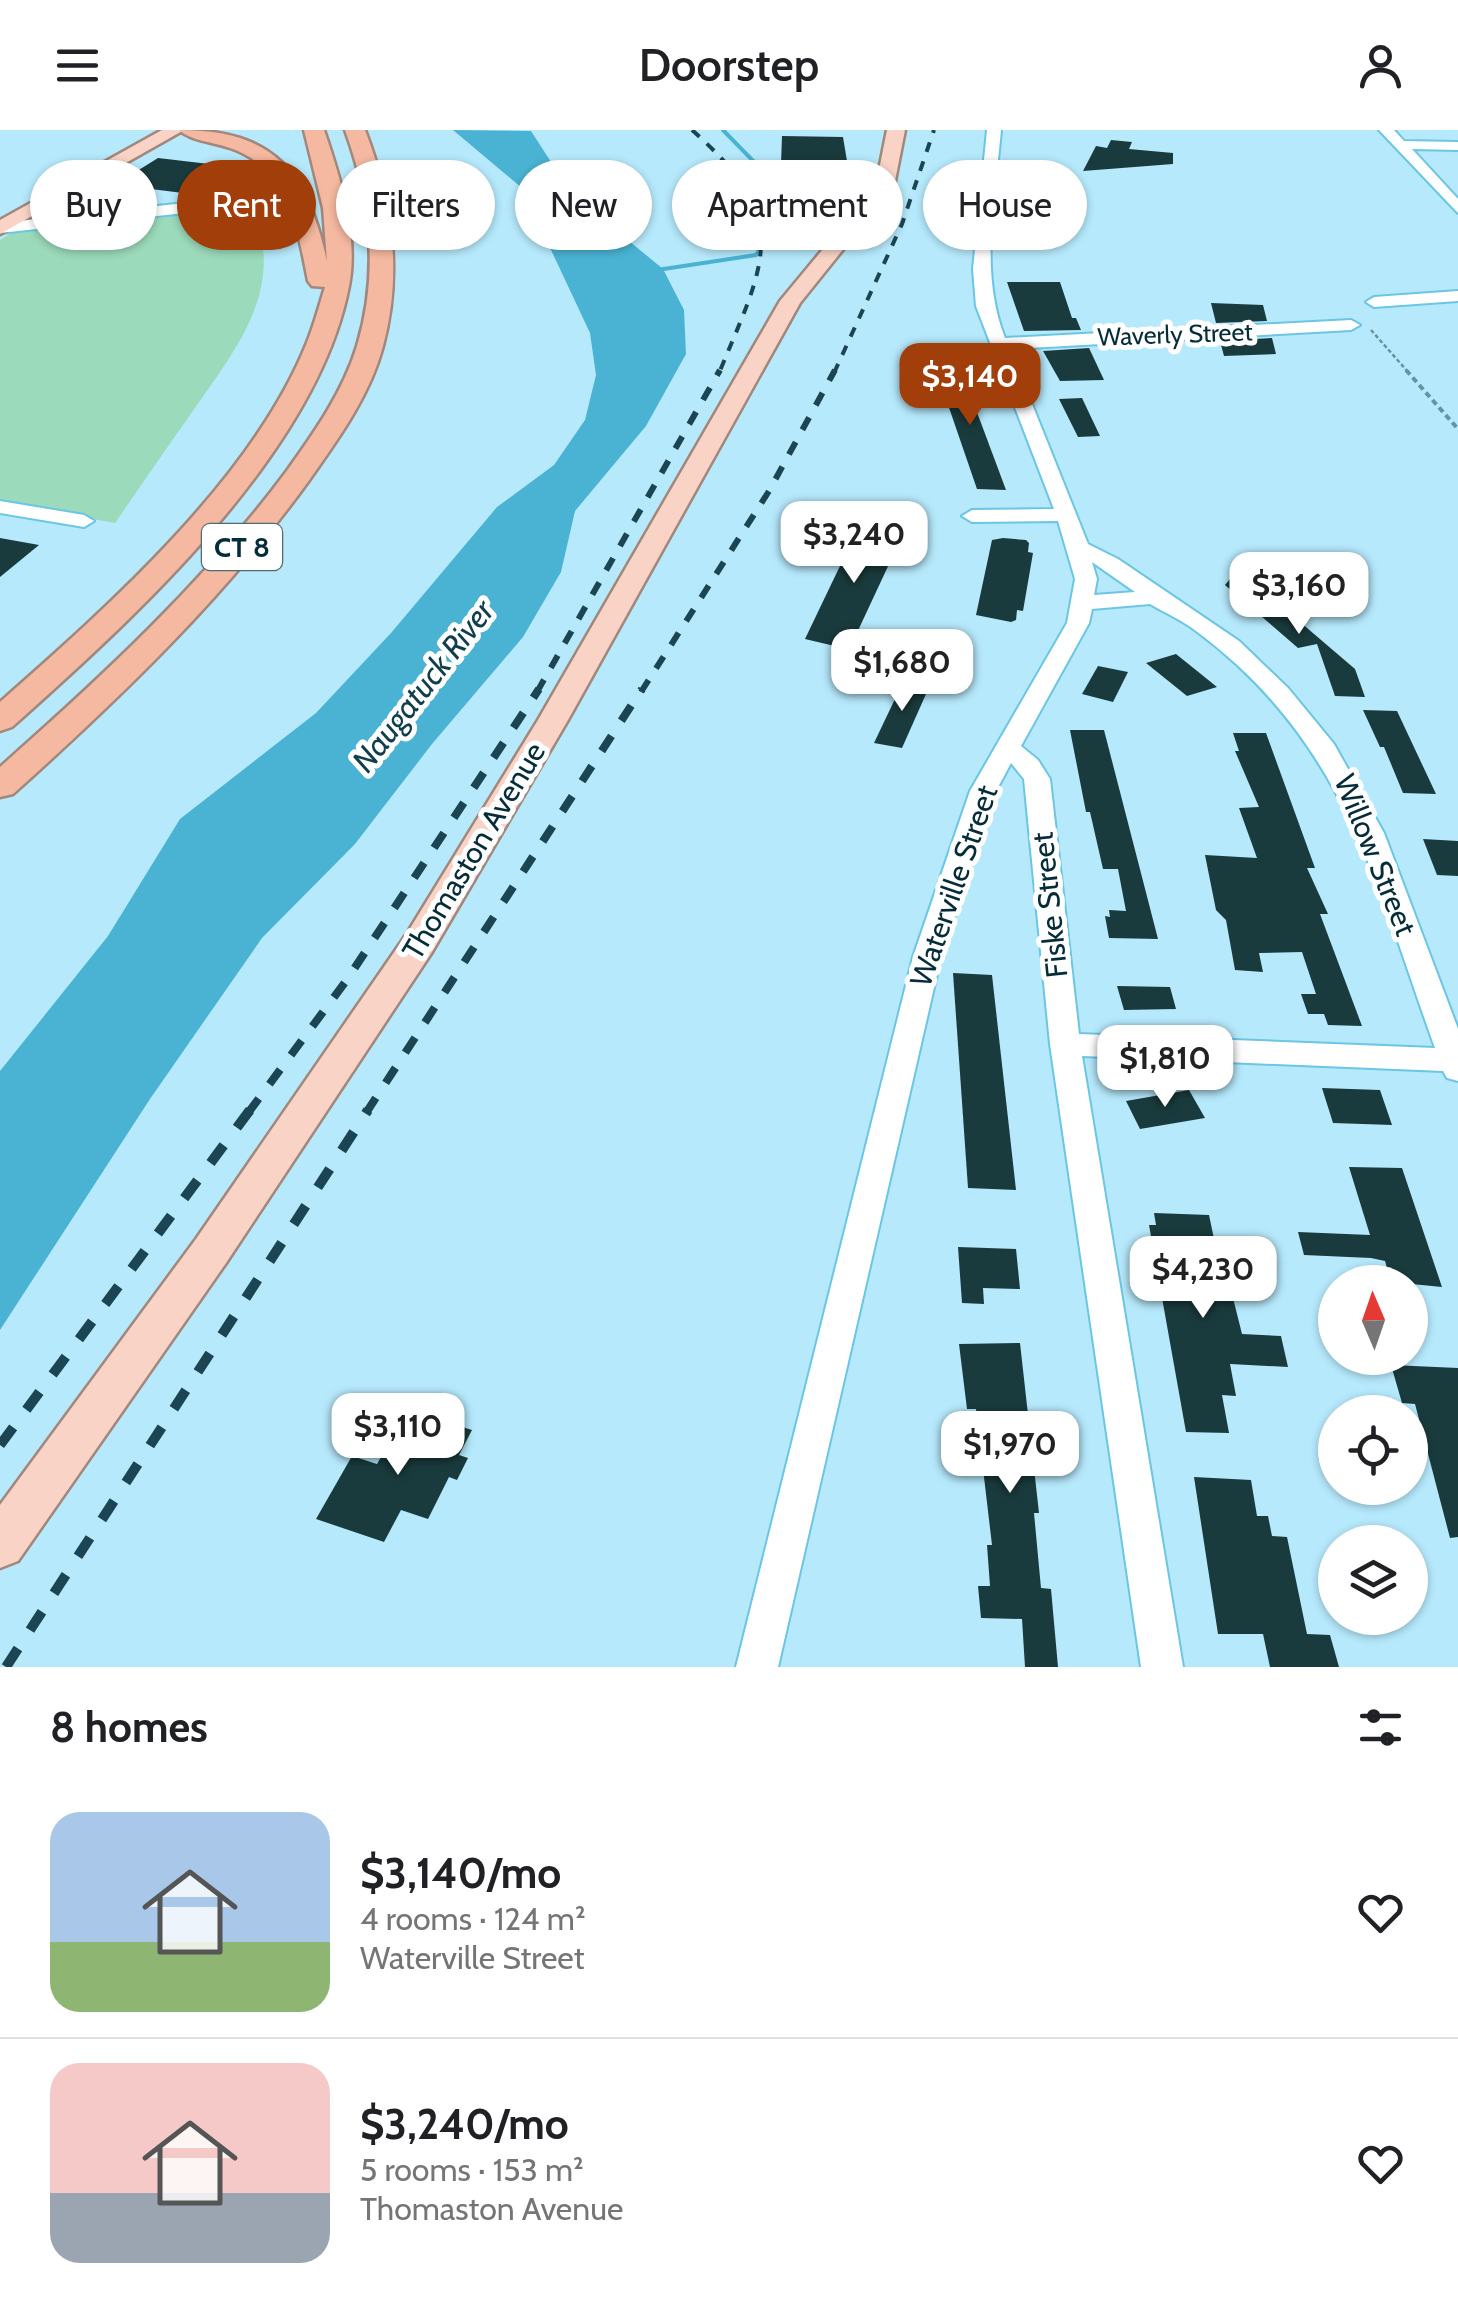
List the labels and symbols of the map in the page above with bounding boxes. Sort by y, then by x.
street label: Waverly Street [1097,316,1254,352]
pin: $3,140 [889,343,1051,428]
pin: $3,240 [773,501,935,586]
road number: CT 8 [202,524,282,570]
pin: $3,160 [1218,552,1380,637]
water label: Naugatuck River [343,591,503,779]
pin: $1,680 [821,629,983,714]
street label: Thomaston Avenue [394,735,553,966]
street label: Willow Street [1326,769,1425,941]
street label: Waterville Street [902,780,1005,991]
street label: Fiske Street [1023,830,1076,980]
pin: $1,810 [1084,1025,1246,1110]
pin: $4,230 [1122,1236,1284,1321]
north arrow [1318,1265,1428,1375]
pin: $3,110 [317,1393,479,1478]
pin: $1,970 [929,1411,1091,1496]

